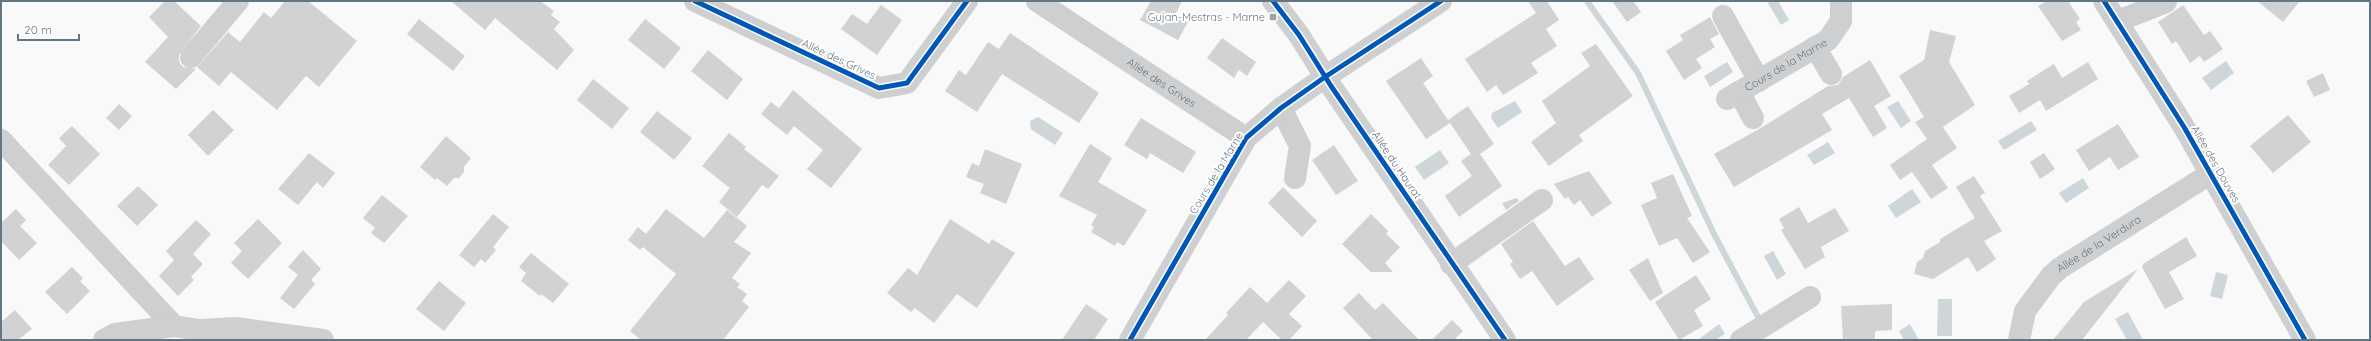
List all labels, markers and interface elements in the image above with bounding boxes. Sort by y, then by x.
place label: Gujan-Mestras - Marne [1148,10,1265,24]
marker: Gujan-Mestras - Marne [1268,12,1278,22]
scale bar [18,16,79,42]
text: 20 m [24,22,52,37]
street label: Cours de la Marne [1742,35,1830,94]
street label: Allée des Grives [800,36,878,82]
street label: Allée des Grives [1124,55,1199,110]
street label: Allée des Douves [2188,123,2244,205]
street label: Allée du Haurat [1369,128,1425,202]
street label: Cours de la Marne [1186,129,1246,217]
street label: Allée de la Verdura [2054,212,2144,275]

